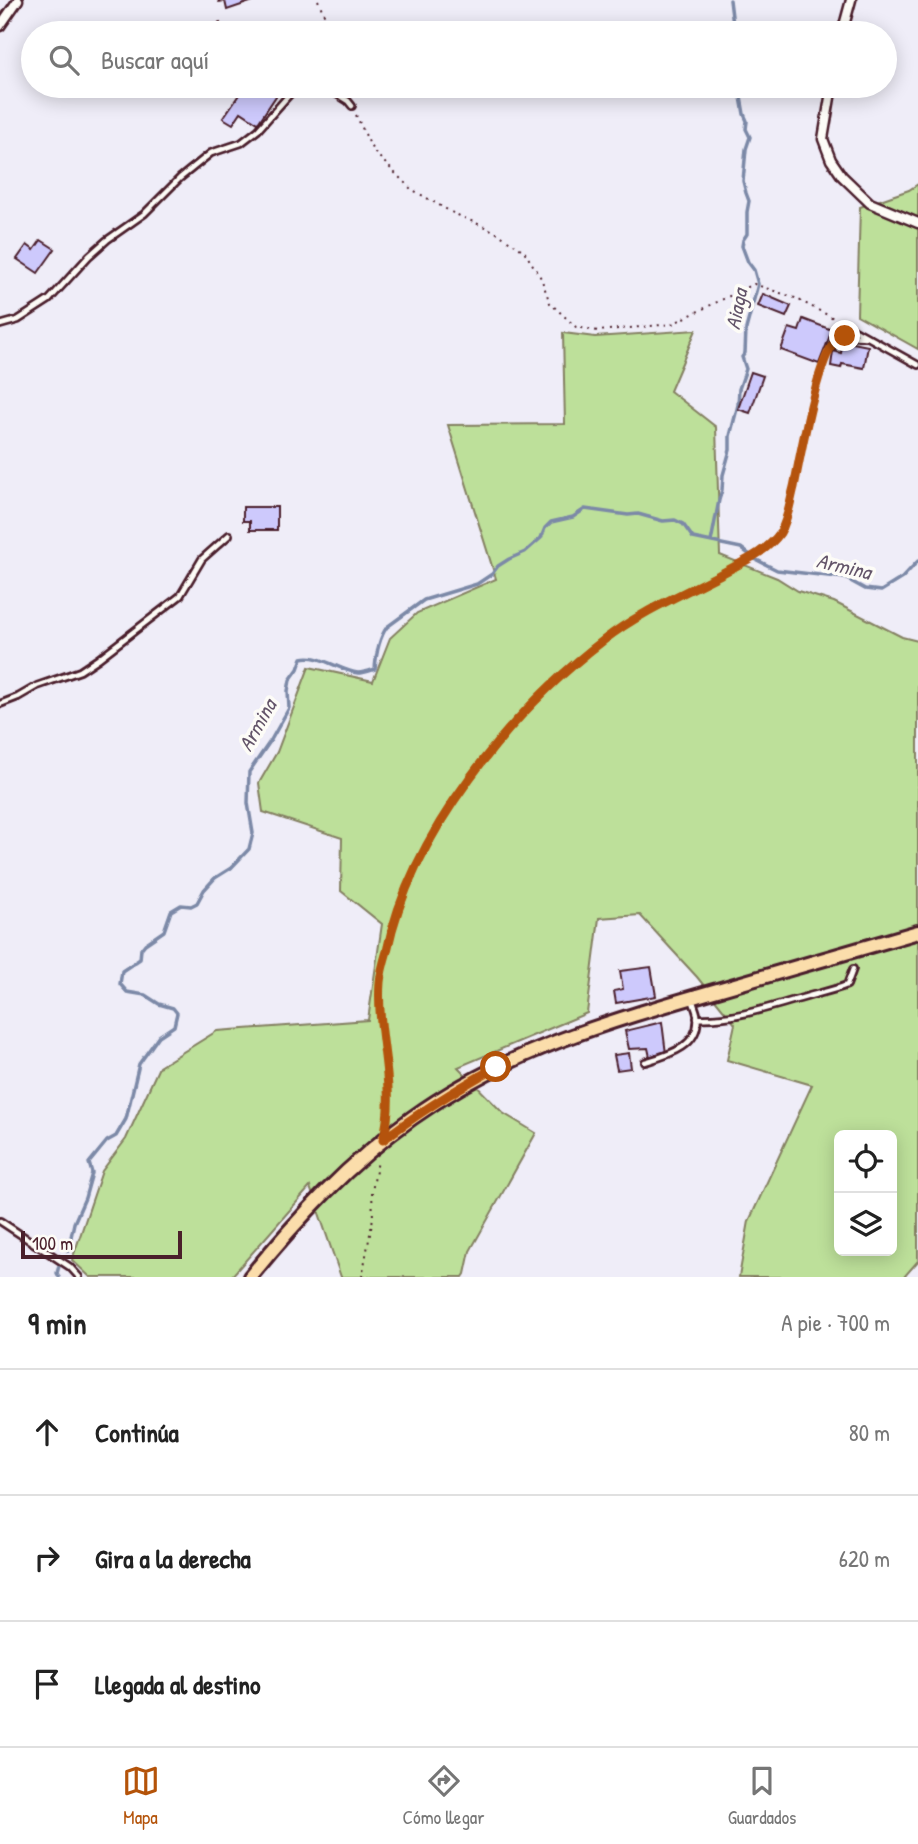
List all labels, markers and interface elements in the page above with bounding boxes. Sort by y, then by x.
search box [21,21,897,98]
icon: search [45,41,83,79]
text: Buscar aquí [101,42,209,77]
water label: Aiaga [718,284,755,332]
route end [829,320,860,351]
water label: Armina [814,546,877,587]
water label: Armina [231,691,284,756]
route start [480,1051,511,1082]
map controls [834,1130,897,1256]
button: locate [834,1130,897,1193]
button: layers [834,1193,897,1256]
scale bar [21,1228,182,1260]
text: 100 m [32,1230,73,1256]
text: 9 min [28,1303,87,1343]
text: A pie · 700 m [781,1307,890,1338]
icon: ahead [28,1413,66,1451]
text: Continúa [95,1415,179,1450]
text: 80 m [849,1417,890,1448]
icon: right [28,1539,66,1577]
text: Gira a la derecha [95,1541,251,1576]
text: 620 m [839,1543,890,1574]
icon: arrive [28,1665,66,1703]
text: Llegada al destino [95,1667,261,1702]
tab: Mapa [122,1762,160,1830]
tab: Cómo llegar [403,1762,485,1830]
tab: Guardados [728,1762,796,1830]

